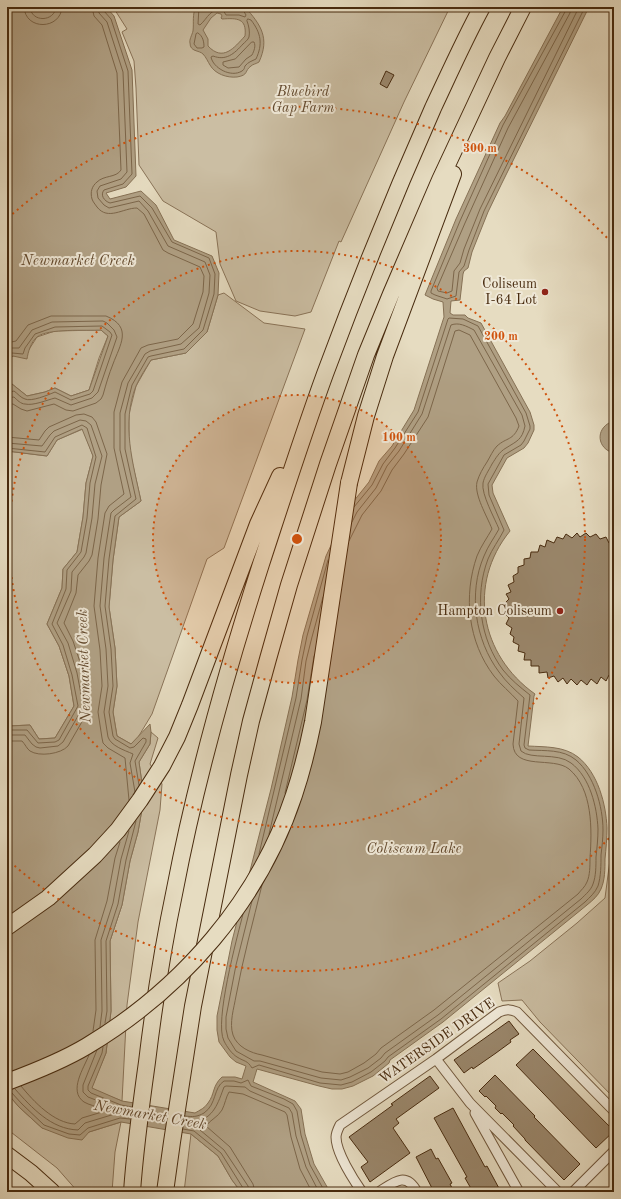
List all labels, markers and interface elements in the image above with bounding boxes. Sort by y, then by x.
park label: Bluebird Gap Farm [272,85,334,116]
text: 300 m [463,143,497,155]
water label: Newmarket Creek [20,254,135,269]
place label: Coliseum I-64 Lot [482,277,537,307]
marker: Coliseum I-64 Lot [540,287,550,297]
text: 200 m [484,331,518,343]
text: 100 m [382,432,416,444]
centre of rings [290,532,304,546]
place label: Hampton Coliseum [437,604,552,618]
marker: Hampton Coliseum [555,606,565,616]
water label: Newmarket Creek [76,609,95,724]
water label: Coliseum Lake [366,842,462,857]
street label: WATERSIDE DRIVE [377,996,497,1086]
water label: Newmarket Creek [92,1099,207,1133]

